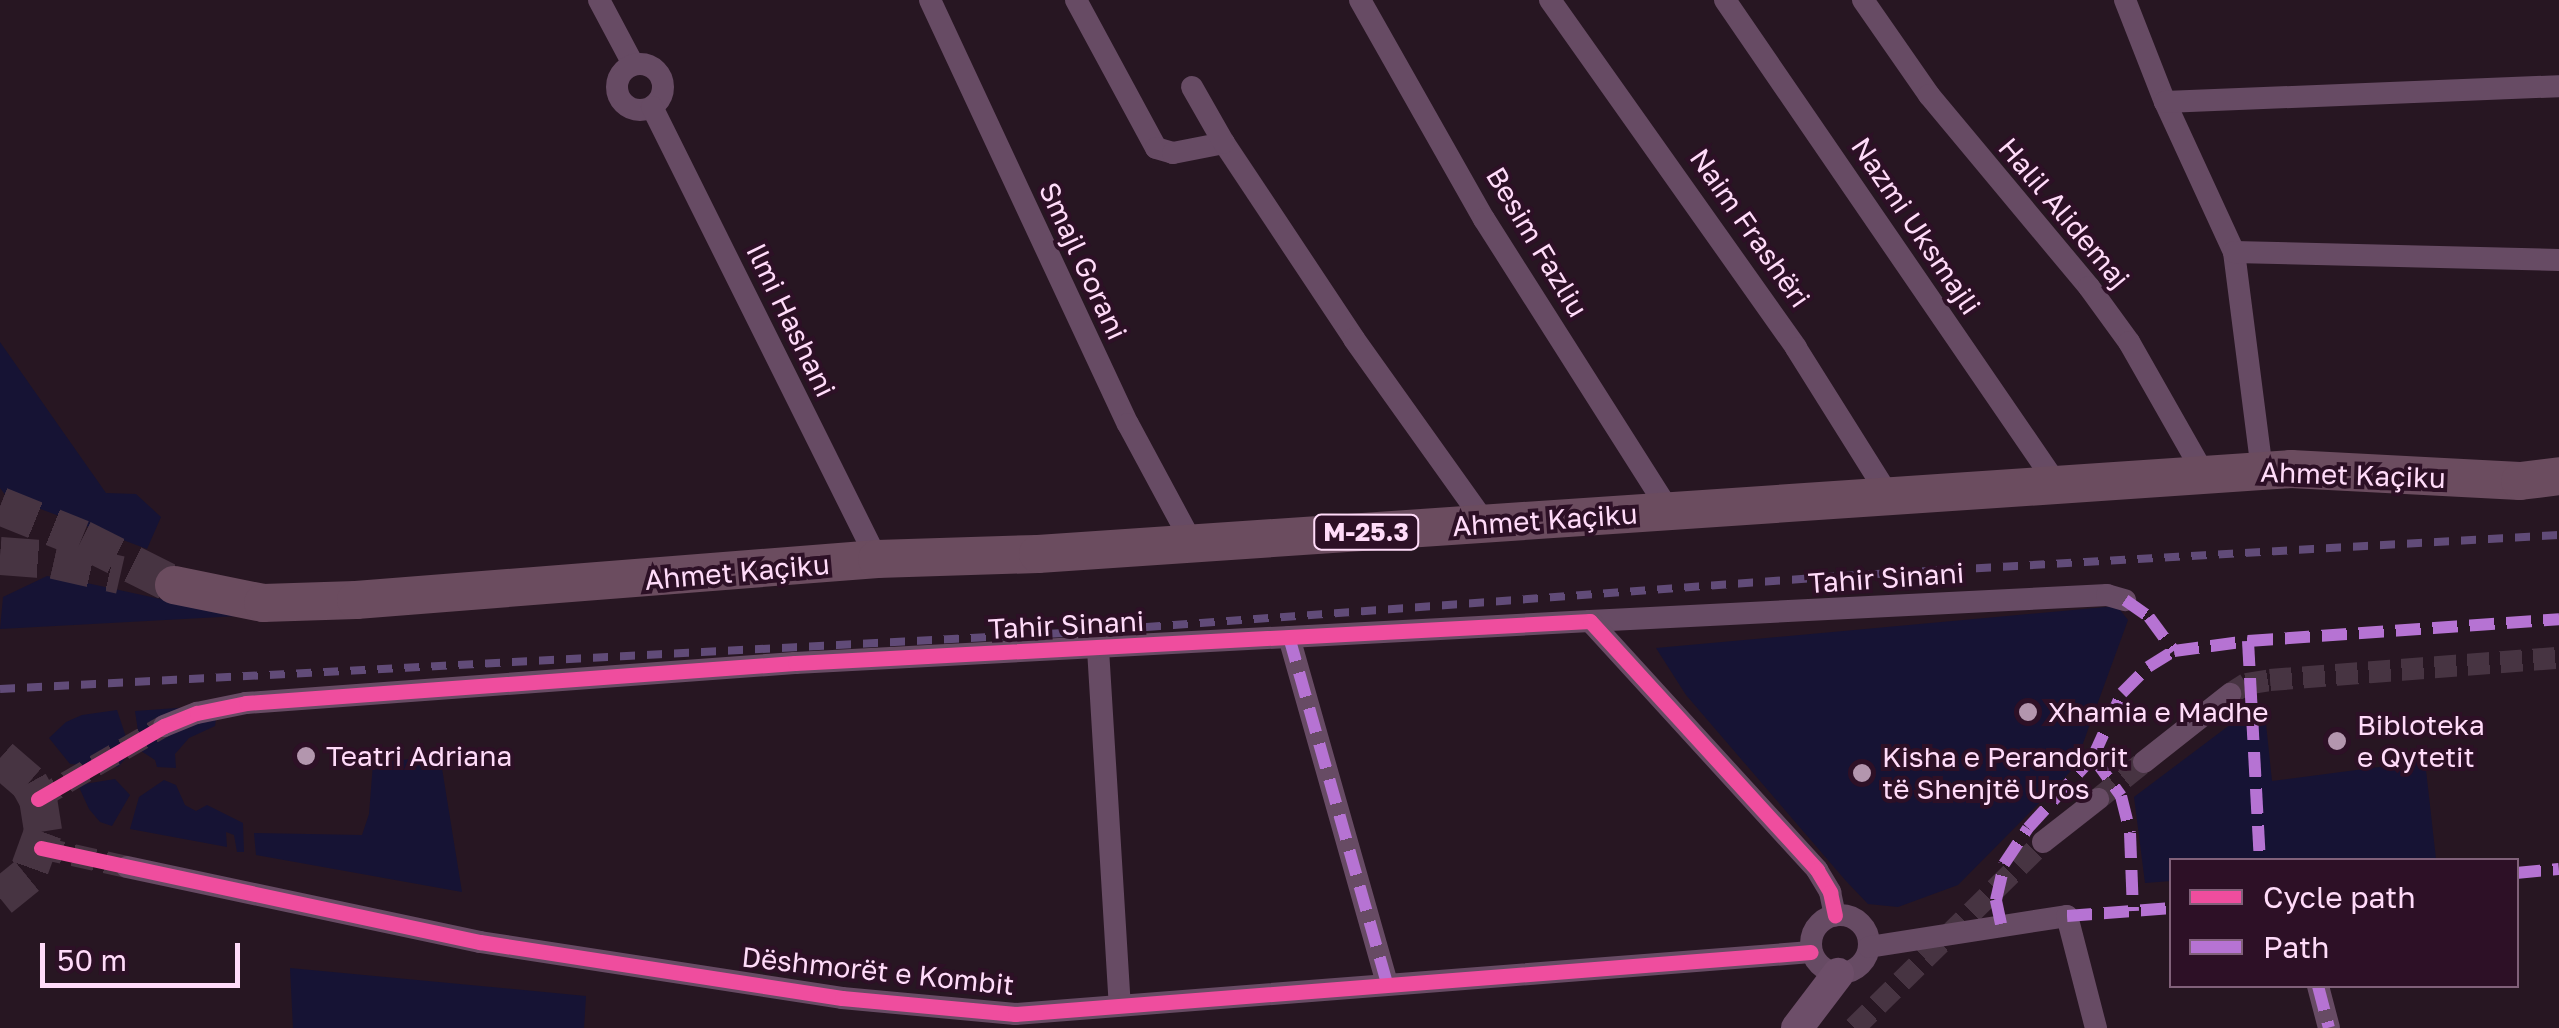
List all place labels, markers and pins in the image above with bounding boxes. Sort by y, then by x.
place label: Xhamia e Madhe [2048,695,2268,729]
marker: Xhamia e Madhe [2017,701,2039,723]
place label: Bibloteka e Qytetit [2357,708,2485,774]
marker: Bibloteka e Qytetit [2326,730,2348,752]
place label: Teatri Adriana [326,739,512,773]
place label: Kisha e Perandorit të Shenjtë Uros [1882,740,2129,806]
marker: Teatri Adriana [295,745,317,767]
marker: Kisha e Perandorit të Shenjtë Uros [1851,762,1873,784]

